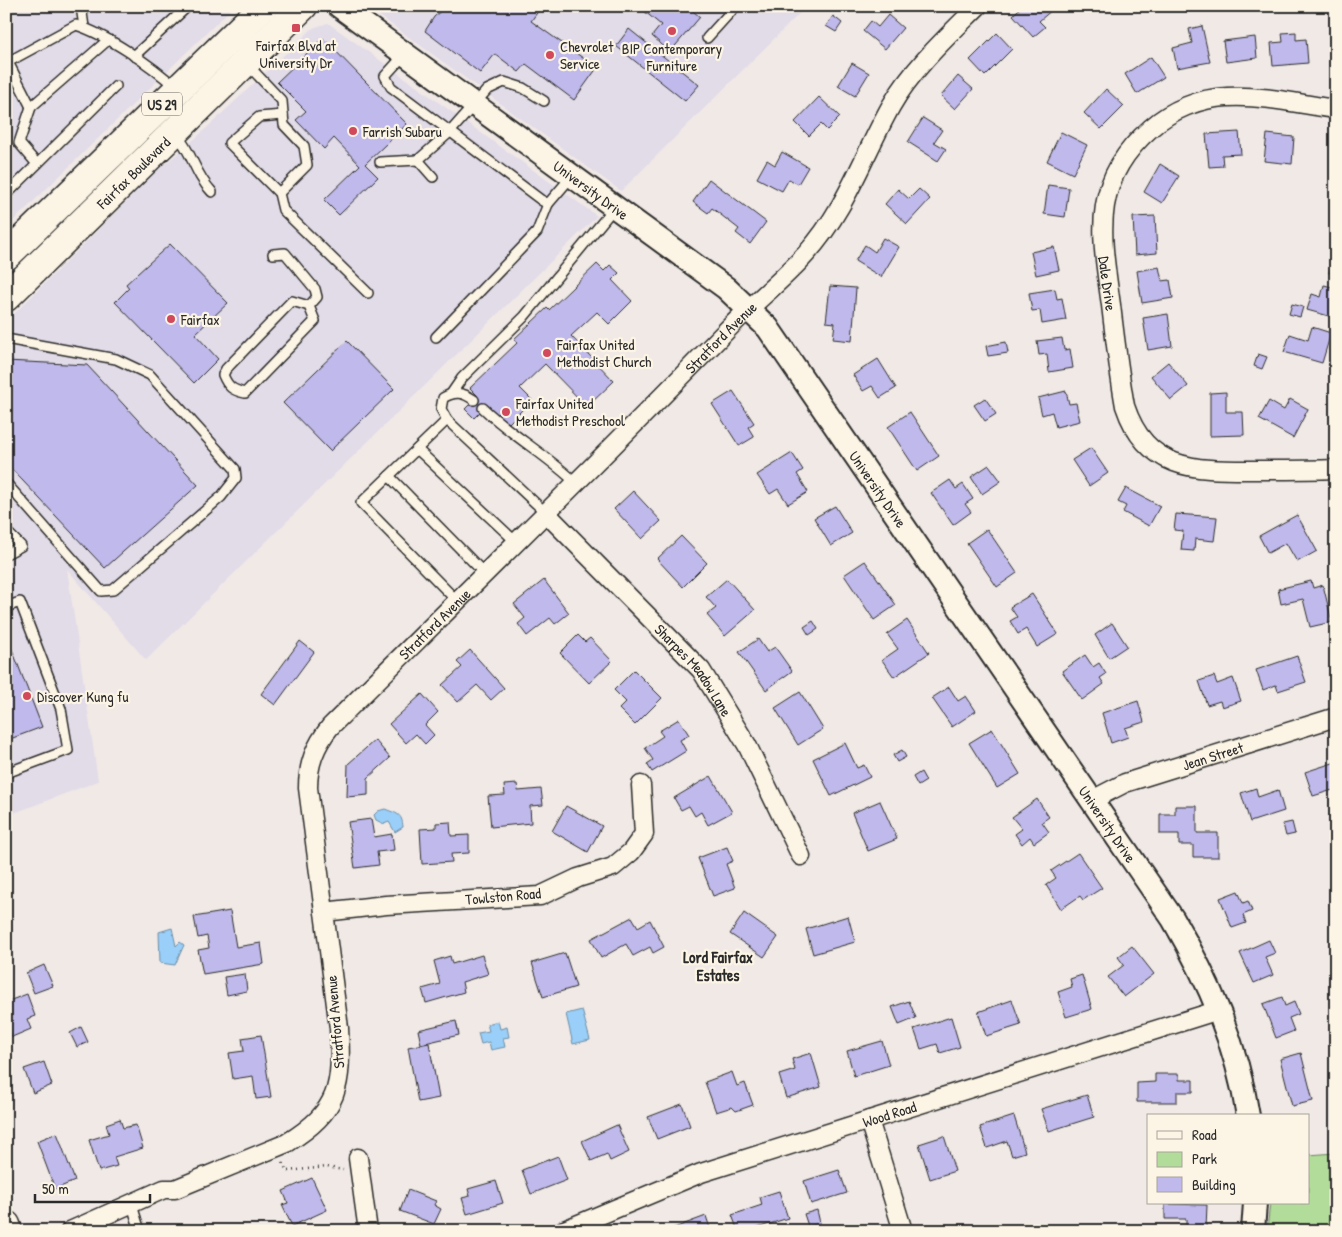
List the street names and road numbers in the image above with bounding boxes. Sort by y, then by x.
road number: US 29 [142,92,182,116]
street label: Fairfax Boulevard [91,131,175,214]
street label: University Drive [549,155,633,224]
street label: Dale Drive [1094,255,1122,312]
street label: Stratford Avenue [680,297,761,378]
street label: University Drive [845,446,912,531]
street label: Stratford Avenue [394,583,475,664]
street label: Sharpes Meadow Lane [650,619,737,720]
street label: Jean Street [1180,736,1247,775]
street label: University Drive [1074,781,1142,866]
street label: Towlston Road [464,882,542,910]
street label: Stratford Avenue [320,975,350,1069]
street label: Wood Road [860,1095,919,1132]

